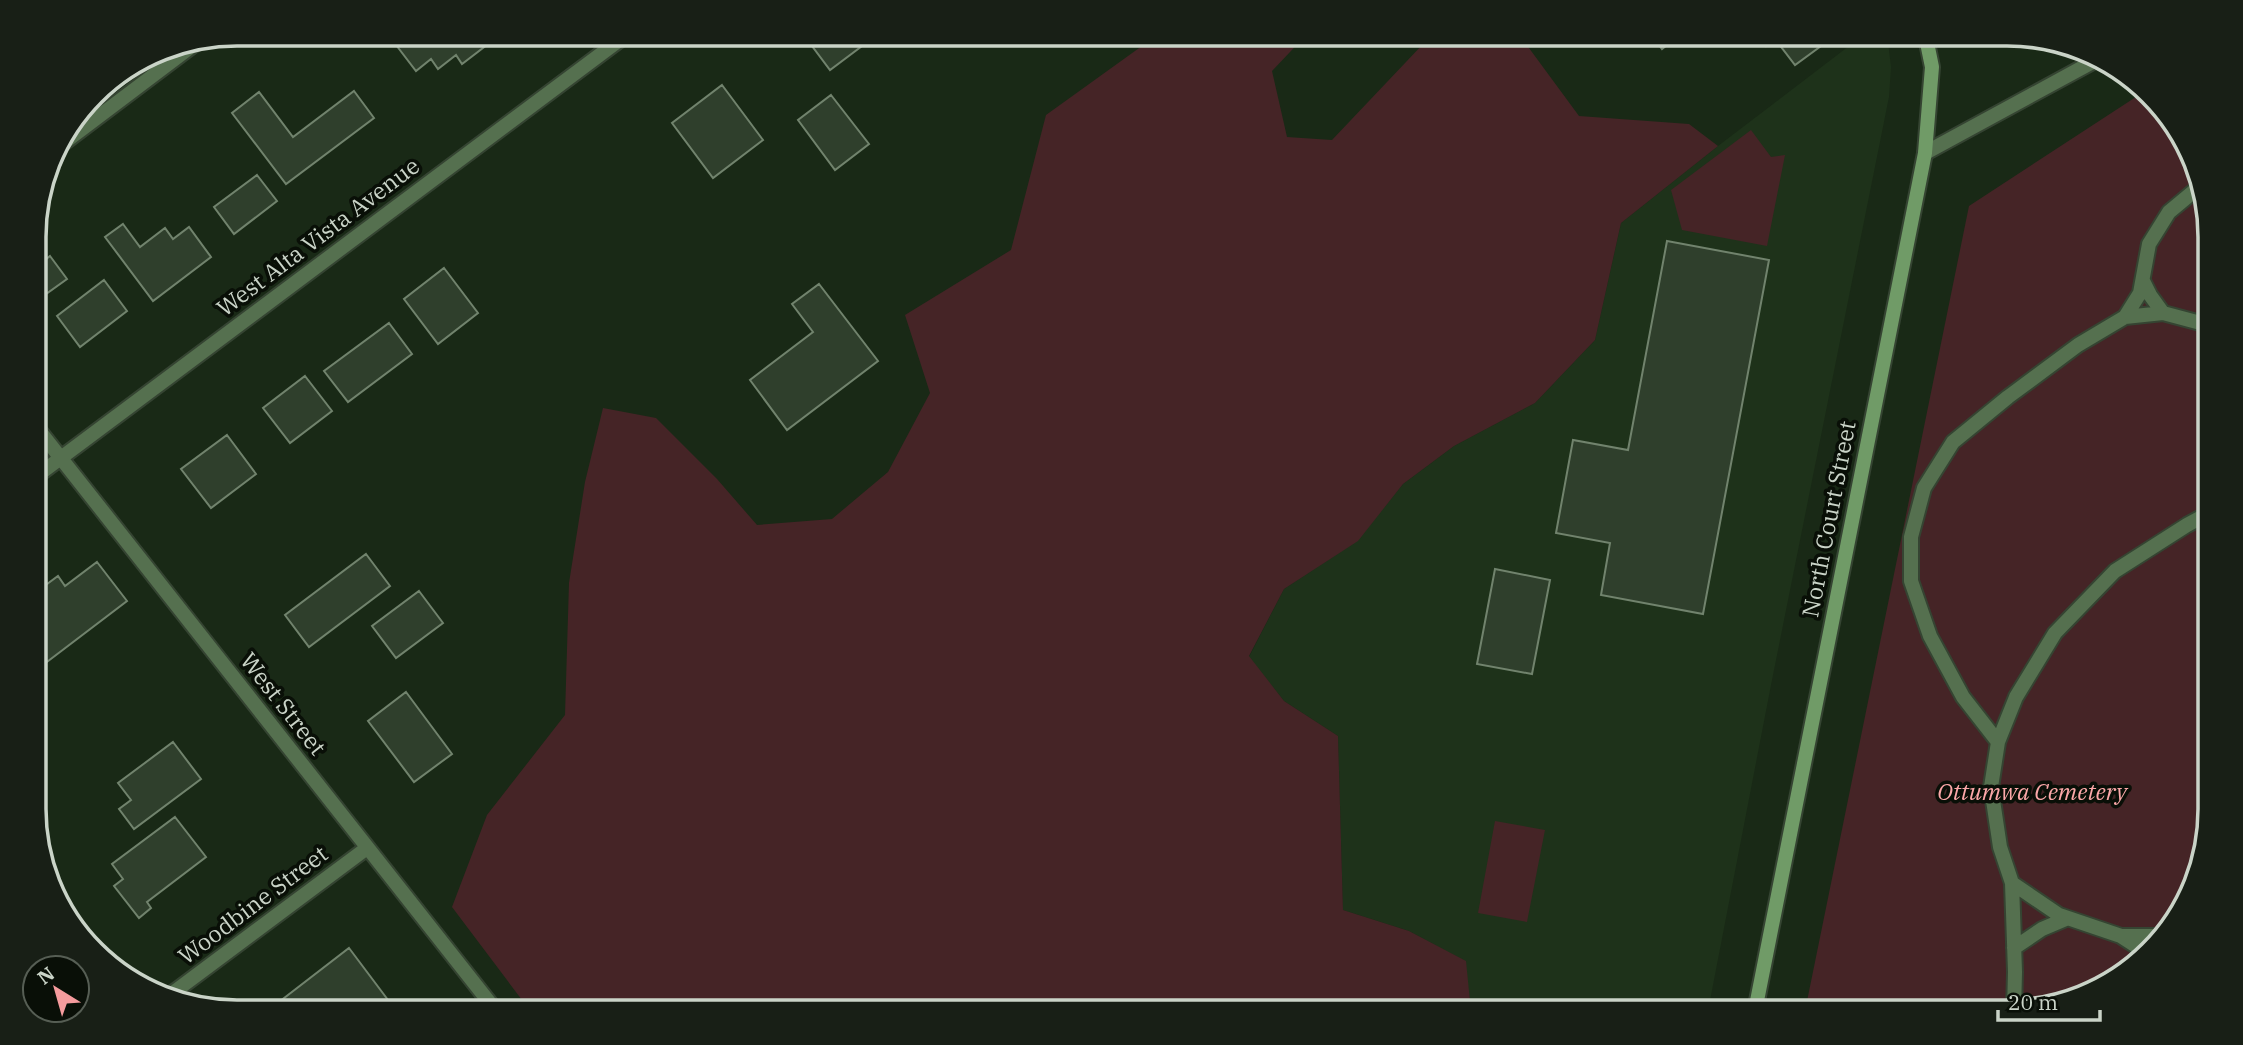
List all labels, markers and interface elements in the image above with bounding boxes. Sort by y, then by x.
street label: West Alta Vista Avenue [210,150,425,322]
street label: North Court Street [1794,418,1862,620]
street label: West Street [234,646,333,761]
park label: Ottumwa Cemetery [1937,776,2129,806]
street label: Woodbine Street [172,838,333,970]
north arrow [21,954,91,1024]
text: N [33,961,59,990]
scale bar [1998,978,2100,1022]
text: 20 m [2008,988,2058,1016]

